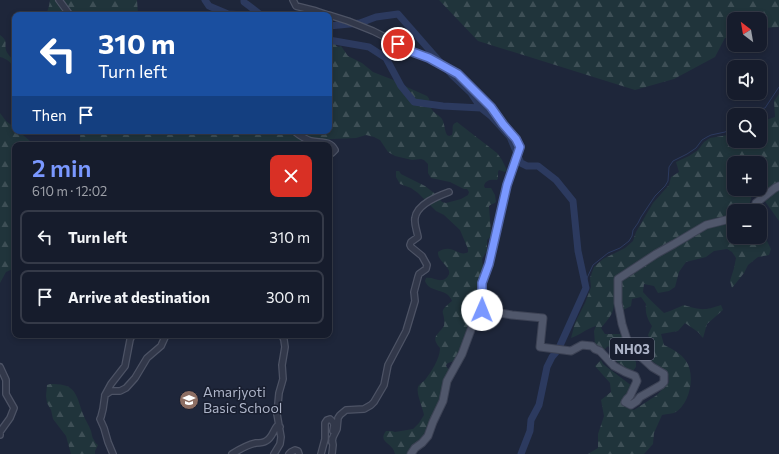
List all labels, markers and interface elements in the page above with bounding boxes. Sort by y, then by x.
north arrow [727,12,767,52]
map controls [727,12,767,244]
text: 310 m [98,26,175,60]
pin [381,27,415,61]
icon: left [32,28,84,80]
icon: arrive [387,33,409,55]
text: Turn left [98,60,167,82]
button: sound [727,60,767,100]
icon: arrive [75,104,97,126]
text: Then [32,106,67,124]
button: search [727,108,767,148]
text: 2 min [32,153,91,182]
button: close [270,155,312,197]
button: + [727,156,767,196]
text: 610 m · 12:02 [32,183,107,199]
button: − [727,204,767,244]
icon: left [34,226,56,248]
text: Turn left [68,228,127,246]
text: 310 m [269,228,310,246]
icon: arrive [34,286,56,308]
text: Arrive at destination [68,288,210,306]
text: 300 m [266,288,310,306]
position arrow [461,289,503,331]
road number: NH03 [610,338,654,360]
place label: Amarjyoti Basic School [203,383,282,416]
school or university icon: Amarjyoti Basic School [178,389,200,411]

